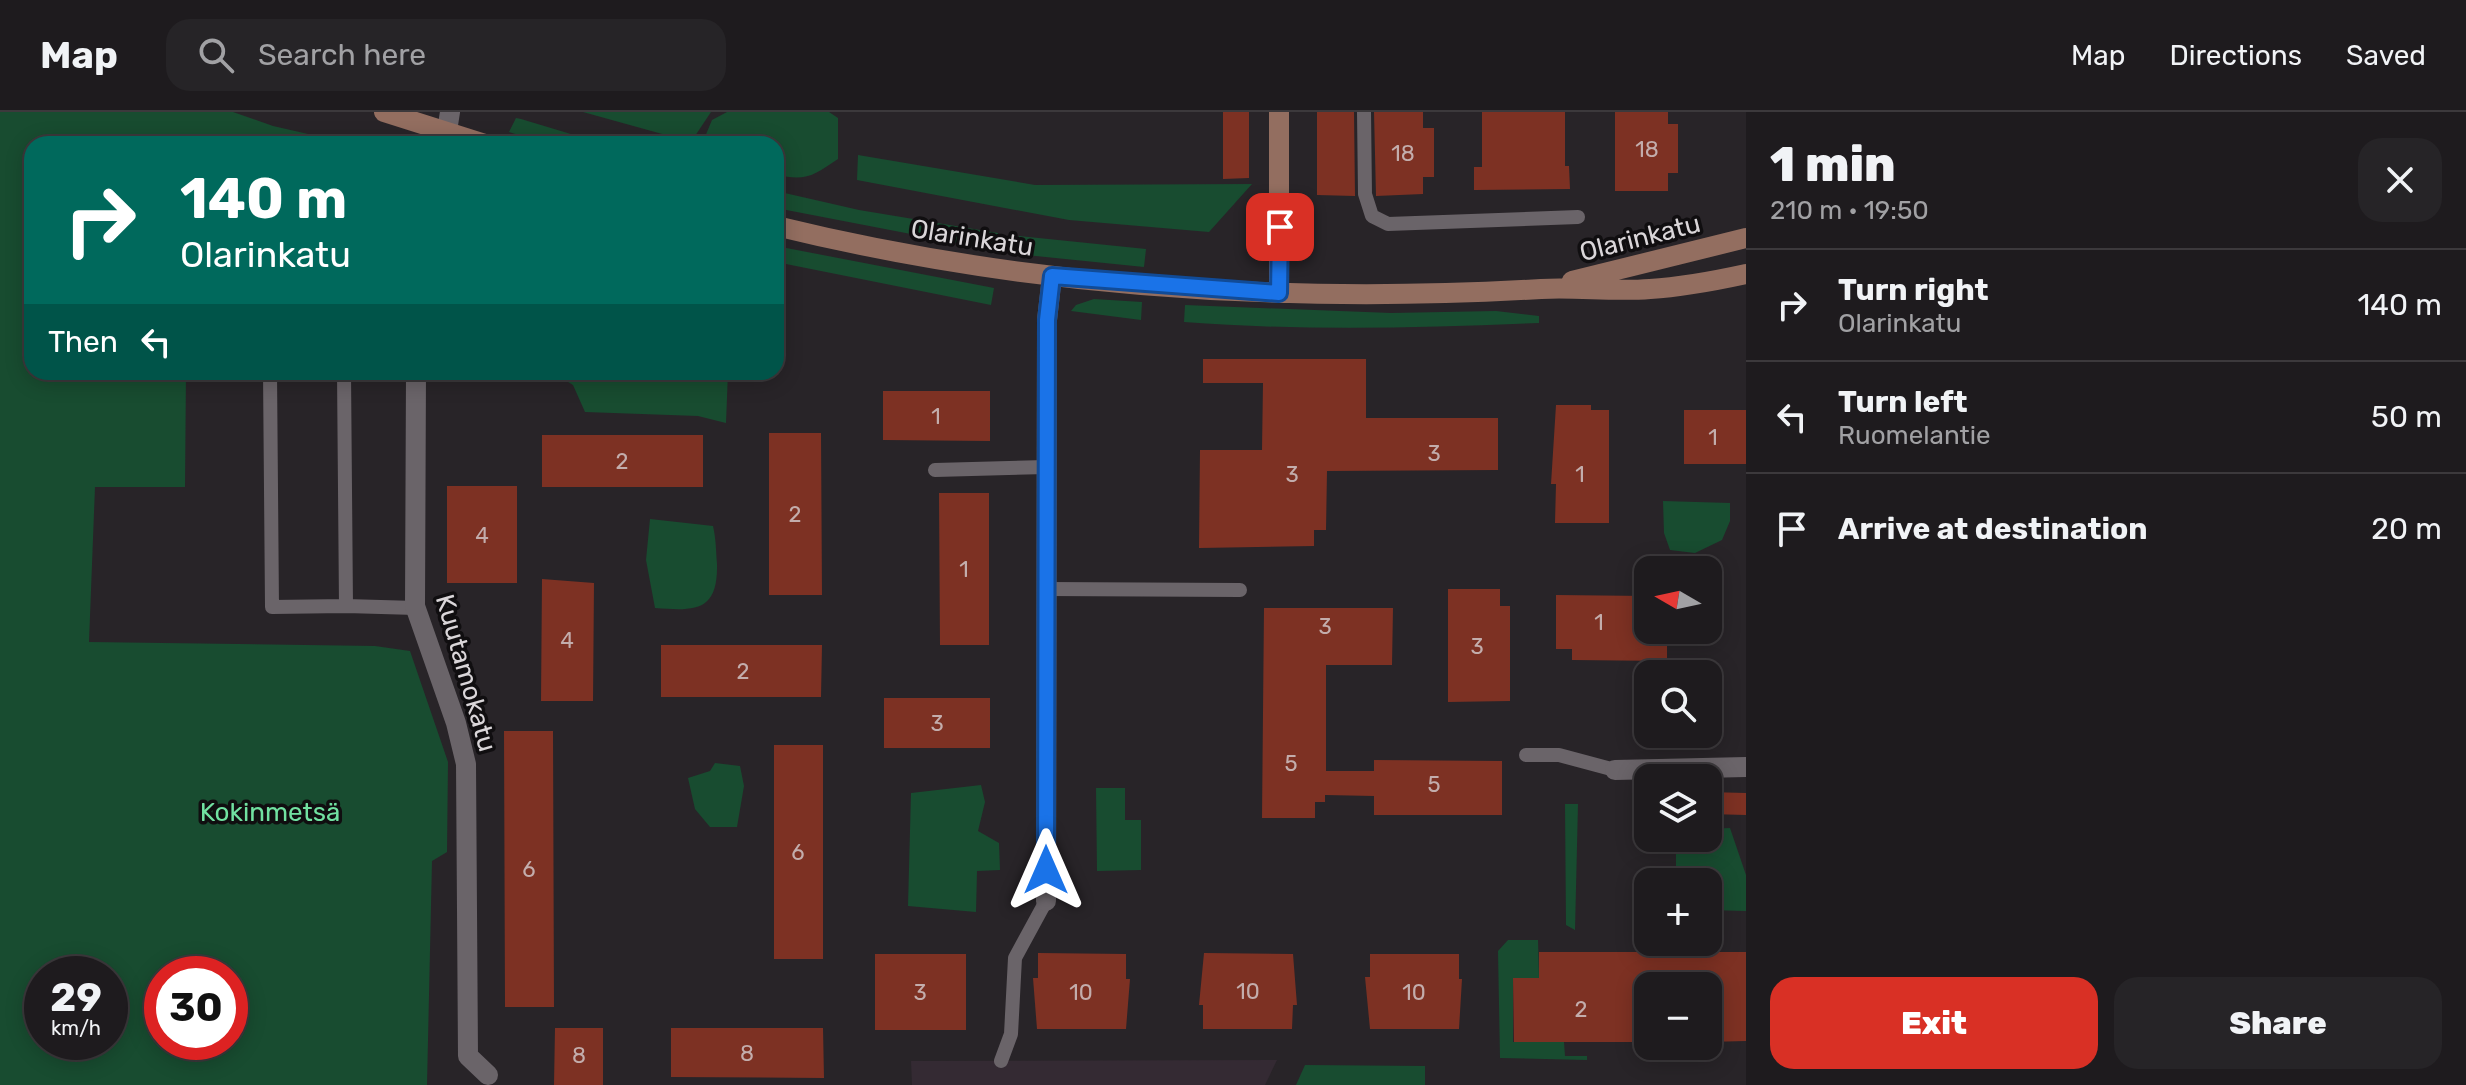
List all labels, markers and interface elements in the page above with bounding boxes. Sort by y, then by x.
search box [166,19,726,91]
text: Map [40,32,118,78]
icon: search [194,33,238,77]
text: Search here [258,37,426,73]
text: Map [2071,39,2125,72]
text: Directions [2169,39,2302,72]
text: Saved [2346,39,2426,72]
house number: 18 [1635,136,1659,163]
text: 1 min [1770,136,1896,193]
button: close [2358,138,2442,222]
house number: 18 [1391,140,1415,167]
text: 140 m [180,166,347,232]
icon: right [48,168,152,272]
pin [1246,193,1314,261]
text: 210 m · 19:50 [1770,195,1929,226]
icon: arrive [1258,205,1302,249]
street label: Olarinkatu [1576,208,1704,268]
street label: Olarinkatu [909,213,1035,263]
text: Olarinkatu [180,233,351,276]
text: Turn right [1838,272,1989,308]
icon: right [1770,283,1814,327]
text: 140 m [2357,287,2442,323]
text: Olarinkatu [1838,308,1961,339]
icon: left [134,320,178,364]
text: Then [48,324,118,360]
text: Turn left [1838,384,1968,420]
icon: left [1770,395,1814,439]
text: 50 m [2371,399,2442,435]
house number: 1 [931,403,941,430]
text: Ruomelantie [1838,420,1991,451]
house number: 1 [1708,424,1718,451]
house number: 3 [1427,440,1441,467]
house number: 2 [616,448,628,475]
house number: 3 [1285,461,1299,488]
house number: 1 [1575,461,1585,488]
house number: 2 [789,501,801,528]
icon: arrive [1770,507,1814,551]
text: Arrive at destination [1838,511,2148,547]
text: 20 m [2371,511,2442,547]
house number: 4 [475,522,489,549]
house number: 1 [959,556,969,583]
north arrow [1634,556,1722,644]
map controls [1634,556,1722,1060]
street label: Kuutamokatu [429,591,503,755]
house number: 1 [1594,609,1604,636]
house number: 3 [1318,613,1332,640]
house number: 4 [560,627,574,654]
house number: 3 [1470,633,1484,660]
house number: 2 [737,658,749,685]
button: search [1634,660,1722,748]
house number: 3 [930,710,944,737]
house number: 5 [1284,750,1298,777]
button: layers [1634,764,1722,852]
house number: 5 [1427,771,1441,798]
park label: Kokinmetsä [200,797,340,828]
position arrow [1004,828,1088,912]
house number: 6 [791,839,805,866]
house number: 6 [522,856,536,883]
button: + [1634,868,1722,956]
speed limit sign: 30 [144,956,248,1060]
button: − [1634,972,1722,1060]
text: 29 [50,974,102,1021]
button: Exit [1770,977,2098,1069]
button: Share [2114,977,2442,1069]
house number: 10 [1236,978,1260,1005]
house number: 3 [913,979,927,1006]
house number: 10 [1069,979,1093,1006]
house number: 10 [1402,979,1426,1006]
house number: 2 [1575,996,1587,1023]
text: km/h [51,1016,101,1040]
house number: 8 [740,1040,754,1067]
house number: 8 [572,1042,586,1069]

